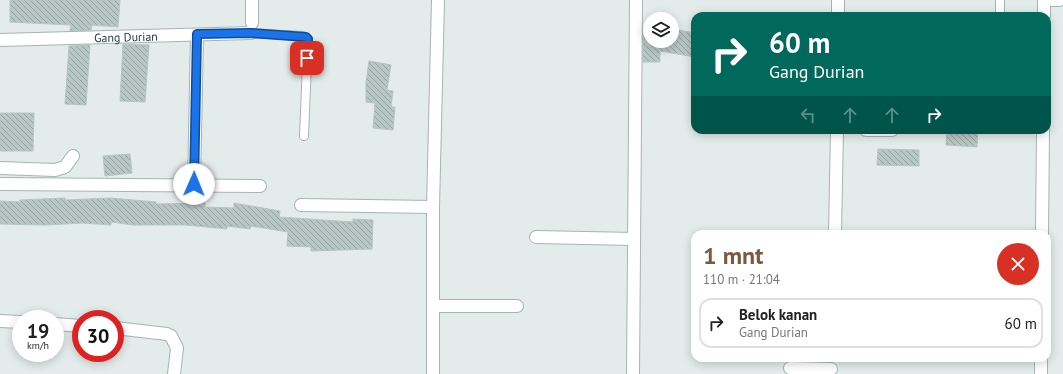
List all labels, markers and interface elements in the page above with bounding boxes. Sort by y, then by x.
map controls [643,12,679,48]
button: layers [643,12,679,48]
text: 60 m [769,24,830,61]
street label: Gang Durian [94,28,158,45]
icon: right [703,28,755,80]
pin [290,41,324,75]
icon: arrive [296,47,318,69]
text: Gang Durian [769,60,864,83]
icon: left [797,104,819,126]
icon: ahead [839,104,861,126]
icon: ahead [881,104,903,126]
icon: right [923,104,945,126]
position arrow [173,163,215,205]
text: 1 mnt [703,240,763,271]
button: close [997,243,1039,285]
text: 110 m · 21:04 [703,271,780,288]
text: Belok kanan [739,305,817,324]
speed limit sign: 30 [72,310,124,362]
icon: right [705,312,727,334]
text: 60 m [1004,314,1037,333]
text: 19 [27,318,49,344]
text: Gang Durian [739,324,808,341]
text: km/h [27,339,49,352]

